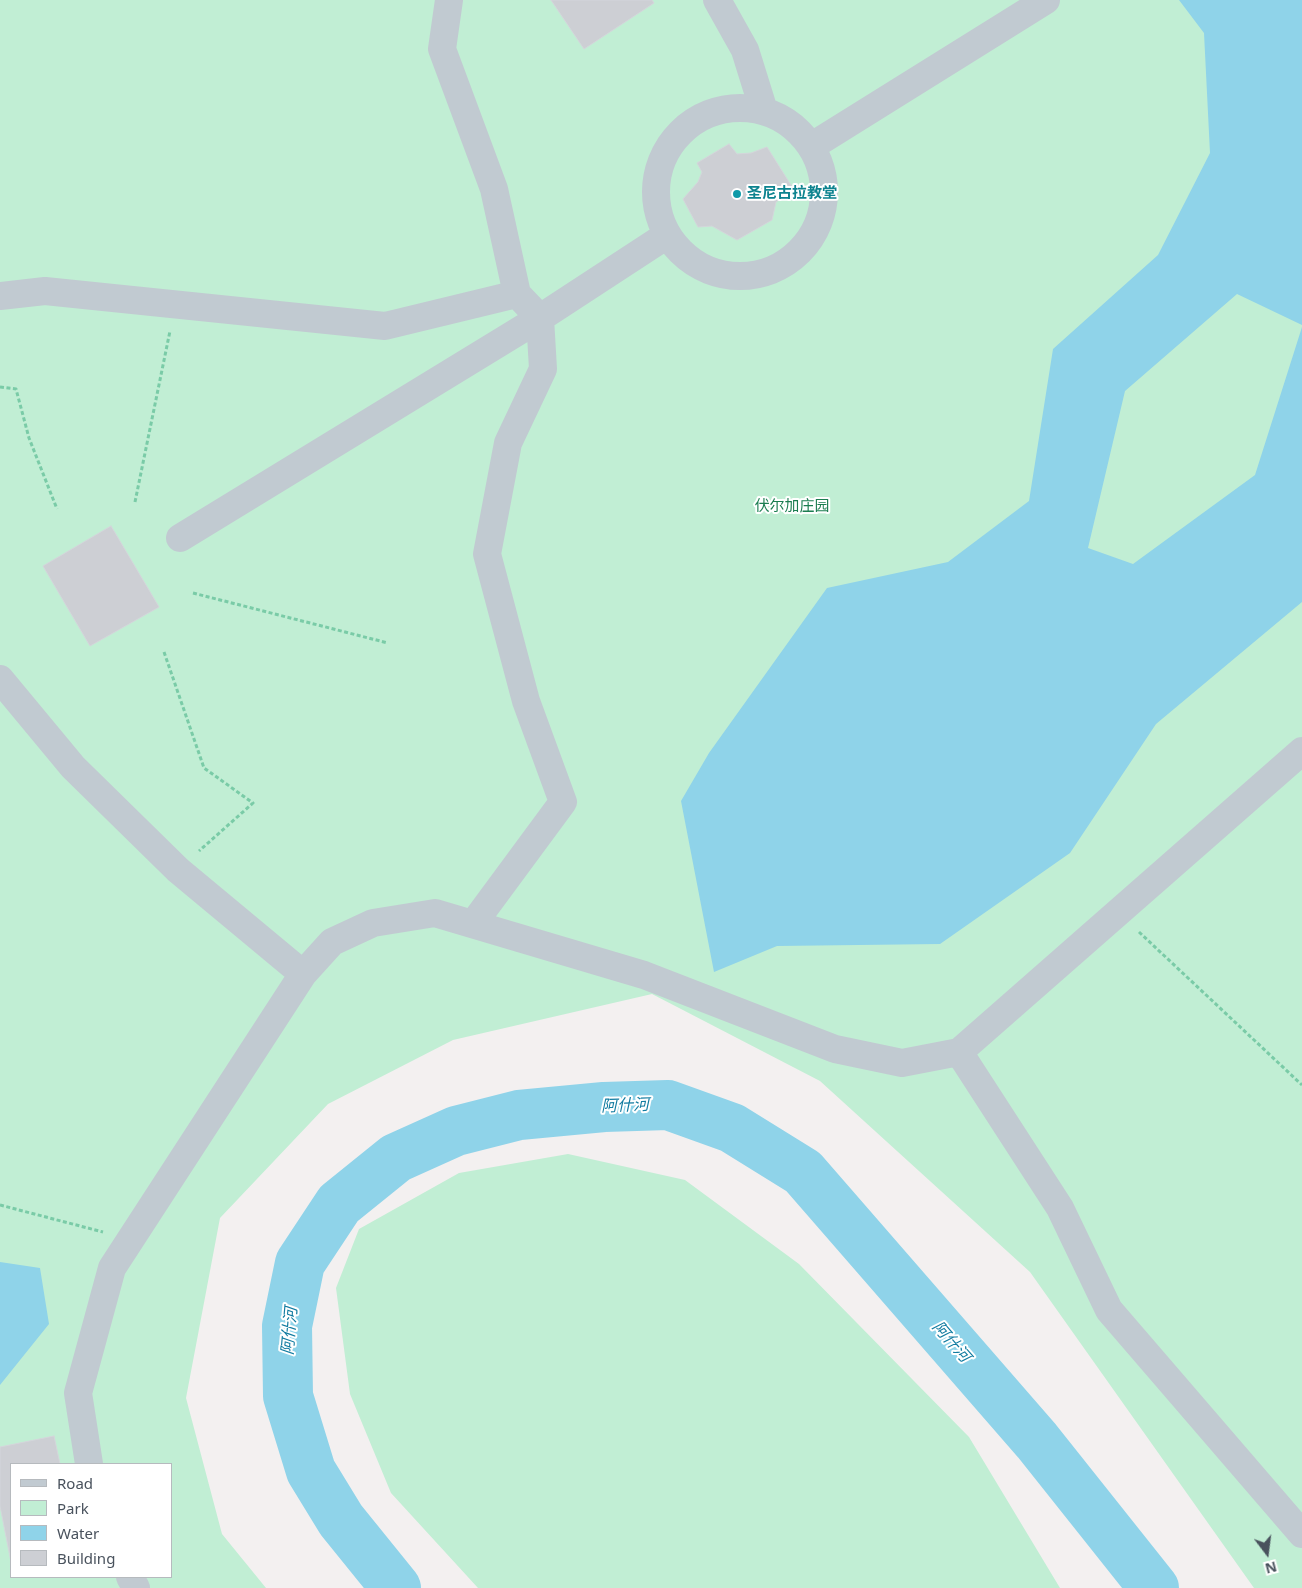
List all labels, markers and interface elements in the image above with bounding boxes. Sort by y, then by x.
place label: 圣尼古拉教堂 [747,185,837,203]
marker: 圣尼古拉教堂 [731,188,743,200]
park label: 伏尔加庄园 [755,498,829,516]
water label: 阿什河 [601,1096,649,1116]
water label: 阿什河 [278,1306,302,1356]
water label: 阿什河 [928,1318,974,1366]
legend [10,1463,172,1578]
text: Road [57,1473,93,1493]
text: Park [57,1498,89,1518]
text: Water [57,1523,99,1543]
north arrow [1242,1528,1292,1578]
text: Building [57,1548,115,1568]
text: N [1263,1557,1279,1579]

